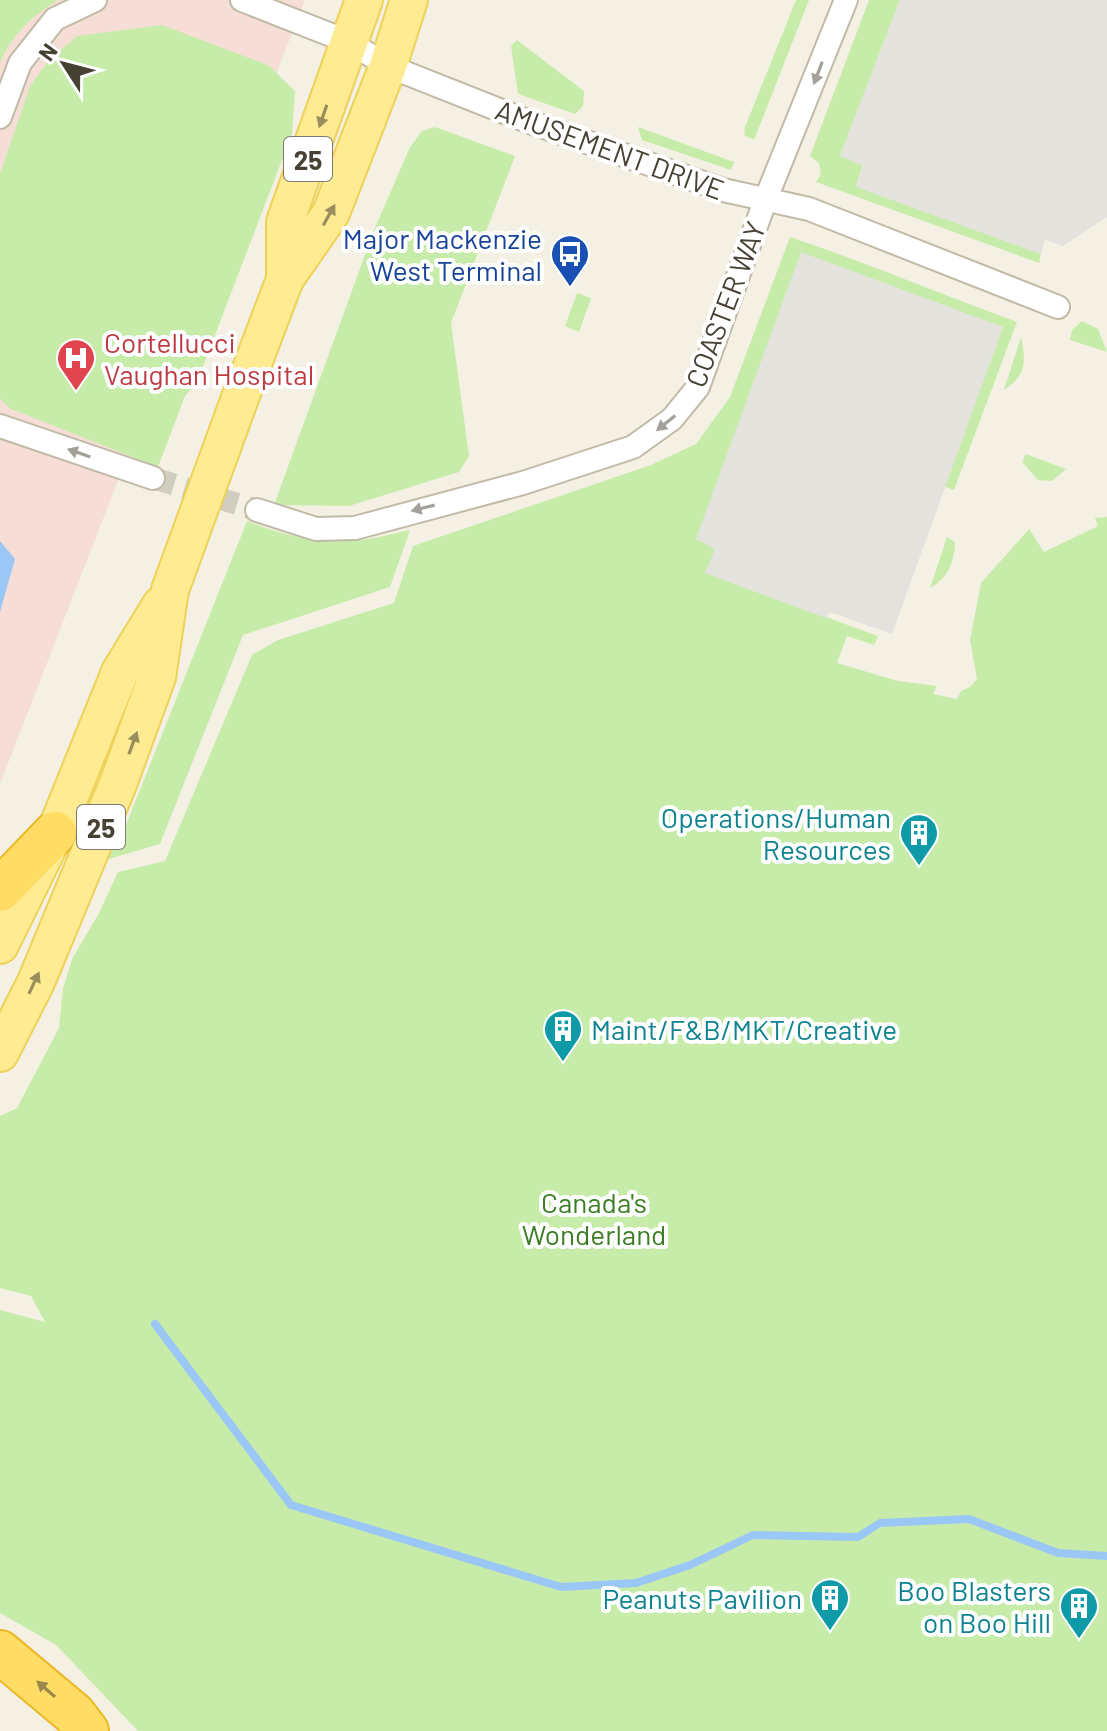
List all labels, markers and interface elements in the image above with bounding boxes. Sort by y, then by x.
north arrow [24,24,104,104]
text: N [32,38,62,65]
one-way arrow [811,61,824,85]
street label: AMUSEMENT DRIVE [491,92,729,206]
one-way arrow [316,104,329,128]
road number: 25 [284,137,332,181]
one-way arrow [321,204,335,226]
street label: COASTER WAY [678,216,772,392]
place label: Major Mackenzie West Terminal [343,221,542,287]
bus stop icon: Major Mackenzie West Terminal [549,233,591,288]
place label: Cortellucci Vaughan Hospital [104,325,314,391]
hospital icon: Cortellucci Vaughan Hospital [55,337,97,392]
one-way arrow [656,414,676,431]
one-way arrow [67,447,91,459]
one-way arrow [410,503,435,515]
one-way arrow [128,731,140,755]
place label: Operations/Human Resources [661,800,891,866]
road number: 25 [77,805,125,849]
building icon: Operations/Human Resources [898,812,940,867]
one-way arrow [28,971,41,995]
building icon: Maint/F&B/MKT/Creative [542,1008,584,1063]
place label: Maint/F&B/MKT/Creative [591,1012,897,1046]
park label: Canada's Wonderland [522,1185,666,1251]
place label: Boo Blasters on Boo Hill [897,1573,1051,1639]
building icon: Peanuts Pavilion [809,1577,851,1632]
place label: Peanuts Pavilion [602,1581,802,1615]
building icon: Boo Blasters on Boo Hill [1058,1585,1100,1640]
one-way arrow [36,1681,56,1698]

